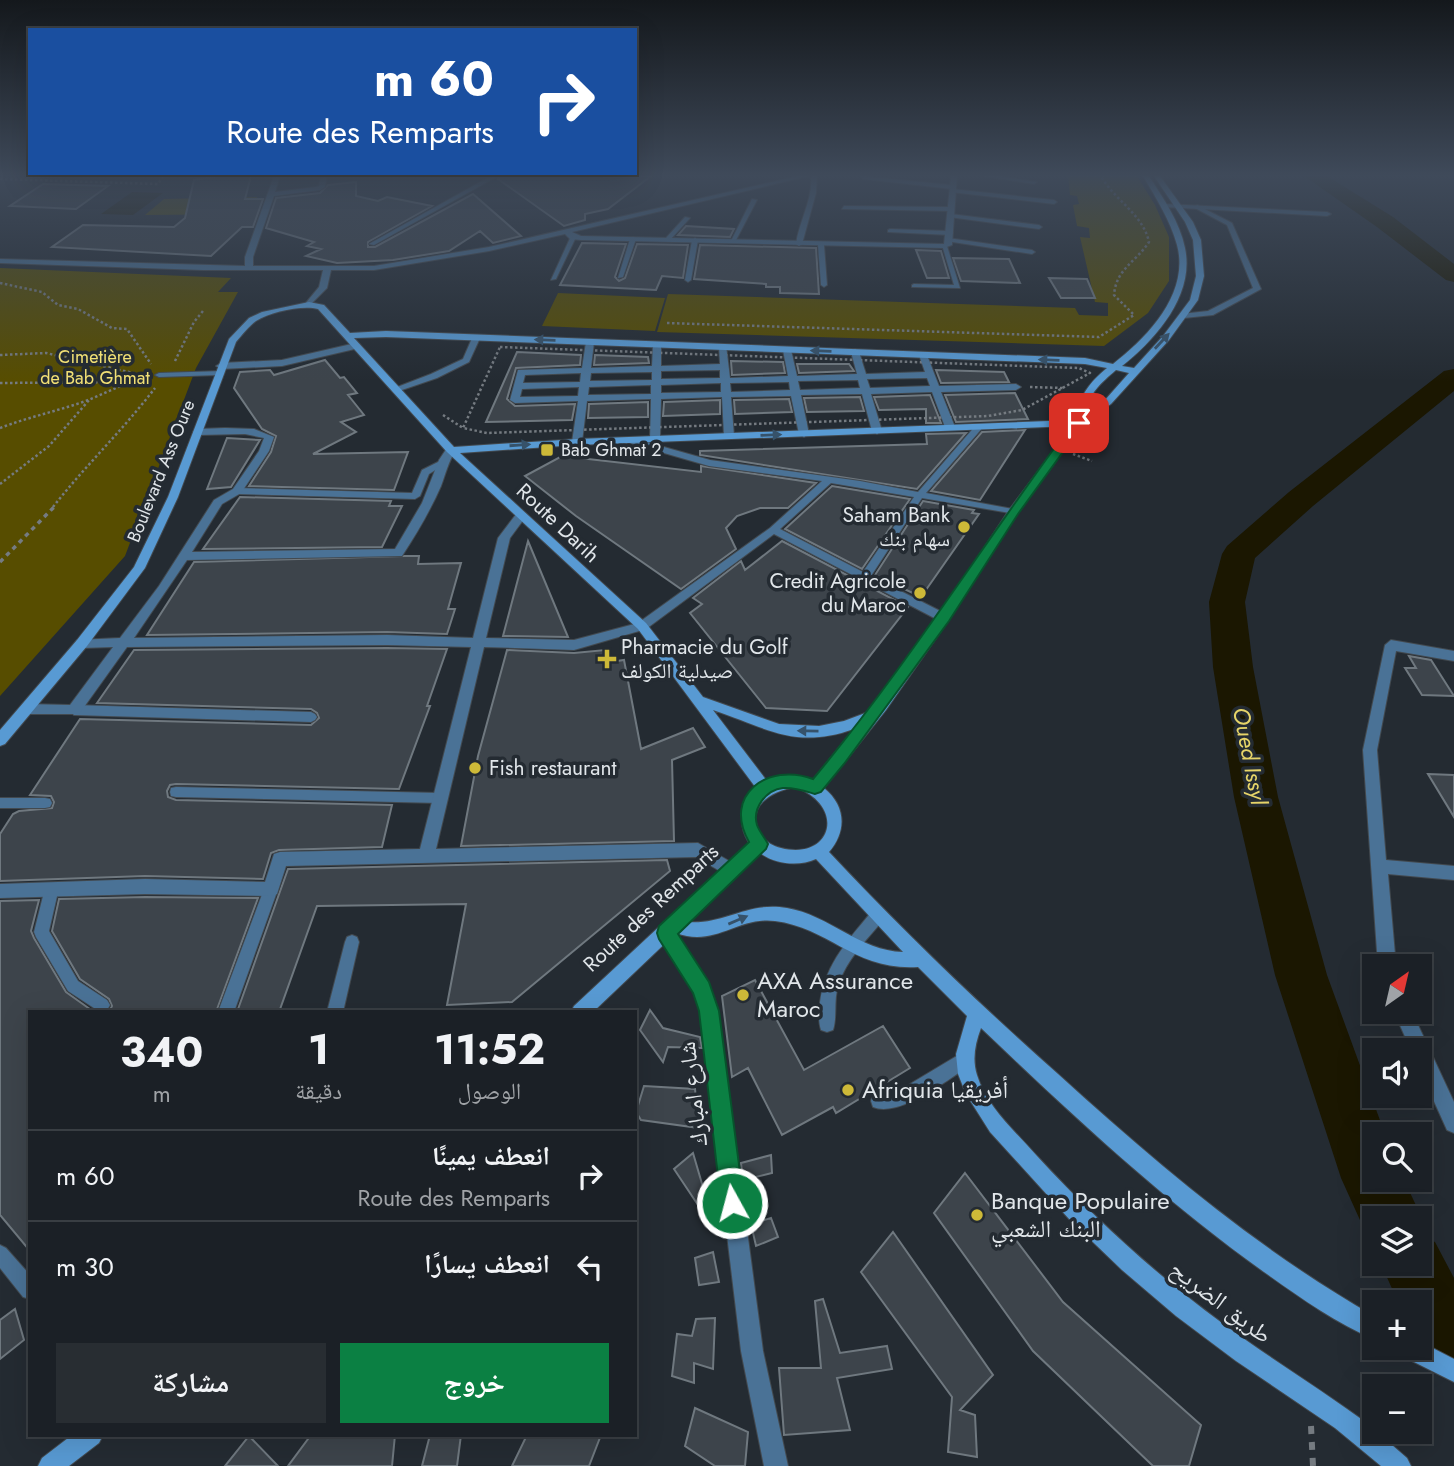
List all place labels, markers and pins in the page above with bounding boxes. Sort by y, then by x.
pin [1049,393,1109,453]
place label: Bab Ghmat 2 [561,437,661,463]
marker: Bab Ghmat 2 [539,442,555,458]
place label: Saham Bank سهام بنك [843,500,951,554]
marker: Saham Bank سهام بنك [956,519,972,535]
place label: Credit Agricole du Maroc [770,566,906,620]
marker: Credit Agricole du Maroc [912,585,928,601]
place label: Pharmacie du Golf صيدلية الكولف [621,632,789,686]
marker: Pharmacie du Golf صيدلية الكولف [599,651,615,667]
place label: Fish restaurant [489,753,616,783]
marker: Fish restaurant [467,760,483,776]
place label: AXA Assurance Maroc [757,963,913,1026]
marker: AXA Assurance Maroc [735,987,751,1003]
place label: Afriquia أفريقيا [862,1072,1008,1107]
marker: Afriquia أفريقيا [840,1082,856,1098]
place label: Banque Populaire البنك الشعبي [991,1183,1170,1248]
marker: Banque Populaire البنك الشعبي [969,1207,985,1223]

